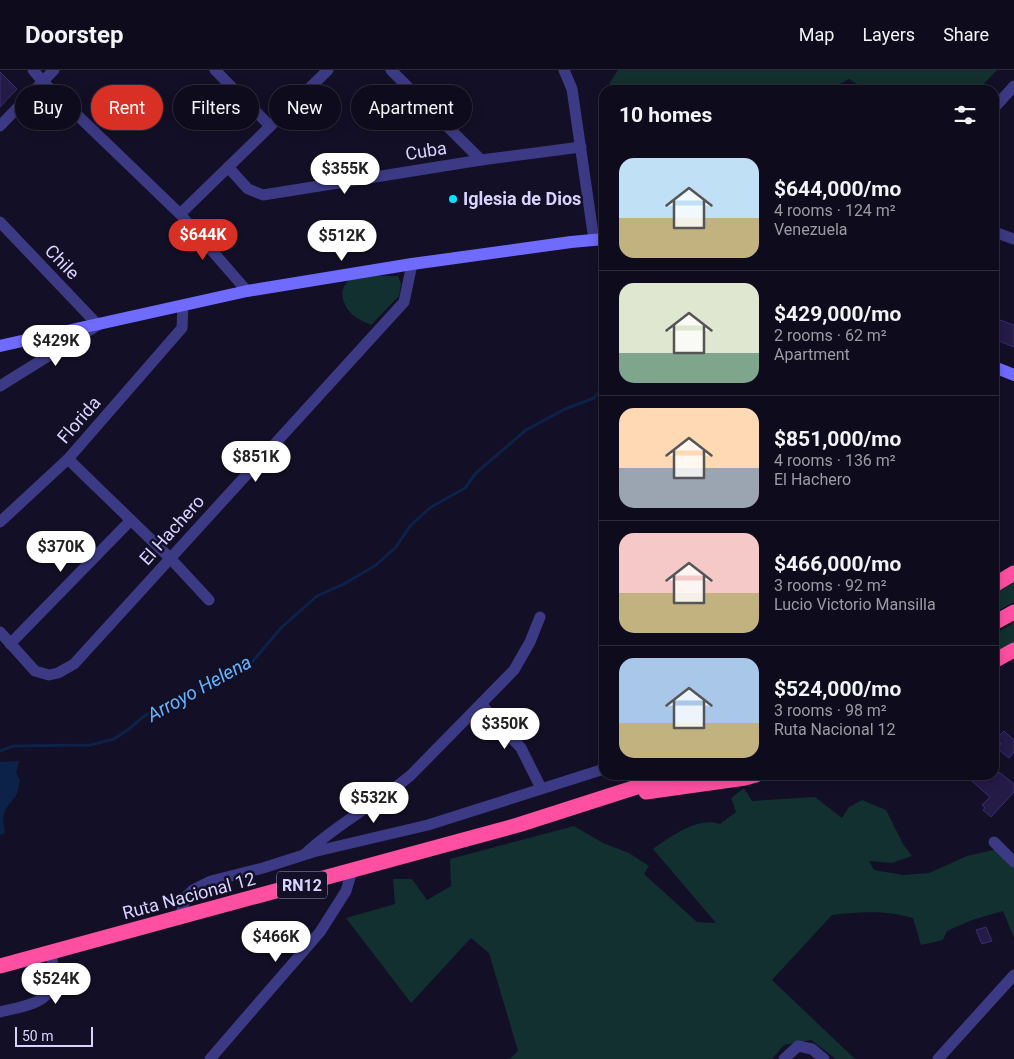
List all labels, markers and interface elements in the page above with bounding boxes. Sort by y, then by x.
text: Doorstep [25,21,123,49]
text: Map [799,24,834,45]
text: Layers [862,24,915,45]
text: Share [943,24,989,45]
chip: Buy [15,85,81,130]
chip: Rent [91,85,163,130]
chip: Filters [173,85,259,130]
chip: New [269,85,341,130]
chip: Apartment [351,85,472,130]
icon: filters [951,101,979,129]
text: 10 homes [619,103,712,127]
street label: Cuba [404,137,448,164]
pin: $355K [310,152,380,195]
text: $355K [322,159,368,178]
text: $644,000/mo [774,177,901,201]
icon: home [659,178,719,238]
place label: Iglesia de Dios [463,188,581,209]
marker: Iglesia de Dios [447,193,459,205]
text: 4 rooms · 124 m² [774,201,896,220]
pin: $644K [168,218,238,261]
pin: $512K [307,220,377,262]
text: Venezuela [774,220,847,239]
text: $644K [180,225,226,244]
text: $512K [319,226,365,245]
street label: Chile [41,240,84,283]
text: $429,000/mo [774,302,901,326]
icon: home [659,303,719,363]
pin: $429K [21,324,91,367]
text: 2 rooms · 62 m² [774,326,887,345]
text: $429K [33,331,79,350]
text: Apartment [774,345,850,364]
street label: Florida [53,392,105,447]
text: $851,000/mo [774,427,901,451]
icon: home [659,428,719,488]
pin: $851K [221,440,291,483]
text: $851K [233,447,279,466]
text: 4 rooms · 136 m² [774,451,896,470]
text: El Hachero [774,470,851,489]
street label: El Hachero [135,490,208,569]
pin: $370K [26,530,96,573]
text: $370K [38,537,84,556]
text: $466,000/mo [774,552,901,576]
icon: home [659,553,719,613]
text: 3 rooms · 92 m² [774,576,887,595]
text: Lucio Victorio Mansilla [774,595,936,614]
water label: Arroyo Helena [142,650,255,727]
text: $524,000/mo [774,677,901,701]
icon: home [659,678,719,738]
text: 3 rooms · 98 m² [774,701,887,720]
pin: $350K [470,708,540,750]
text: $350K [482,714,528,733]
text: Ruta Nacional 12 [774,720,895,739]
pin: $532K [339,782,409,824]
text: $532K [351,788,397,807]
street label: Ruta Nacional 12 [120,868,258,923]
road number: RN12 [277,872,327,898]
pin: $466K [241,920,311,963]
text: $466K [253,927,299,946]
pin: $524K [21,962,91,1005]
text: $524K [33,969,79,988]
scale bar [15,1024,92,1047]
text: 50 m [22,1028,54,1044]

